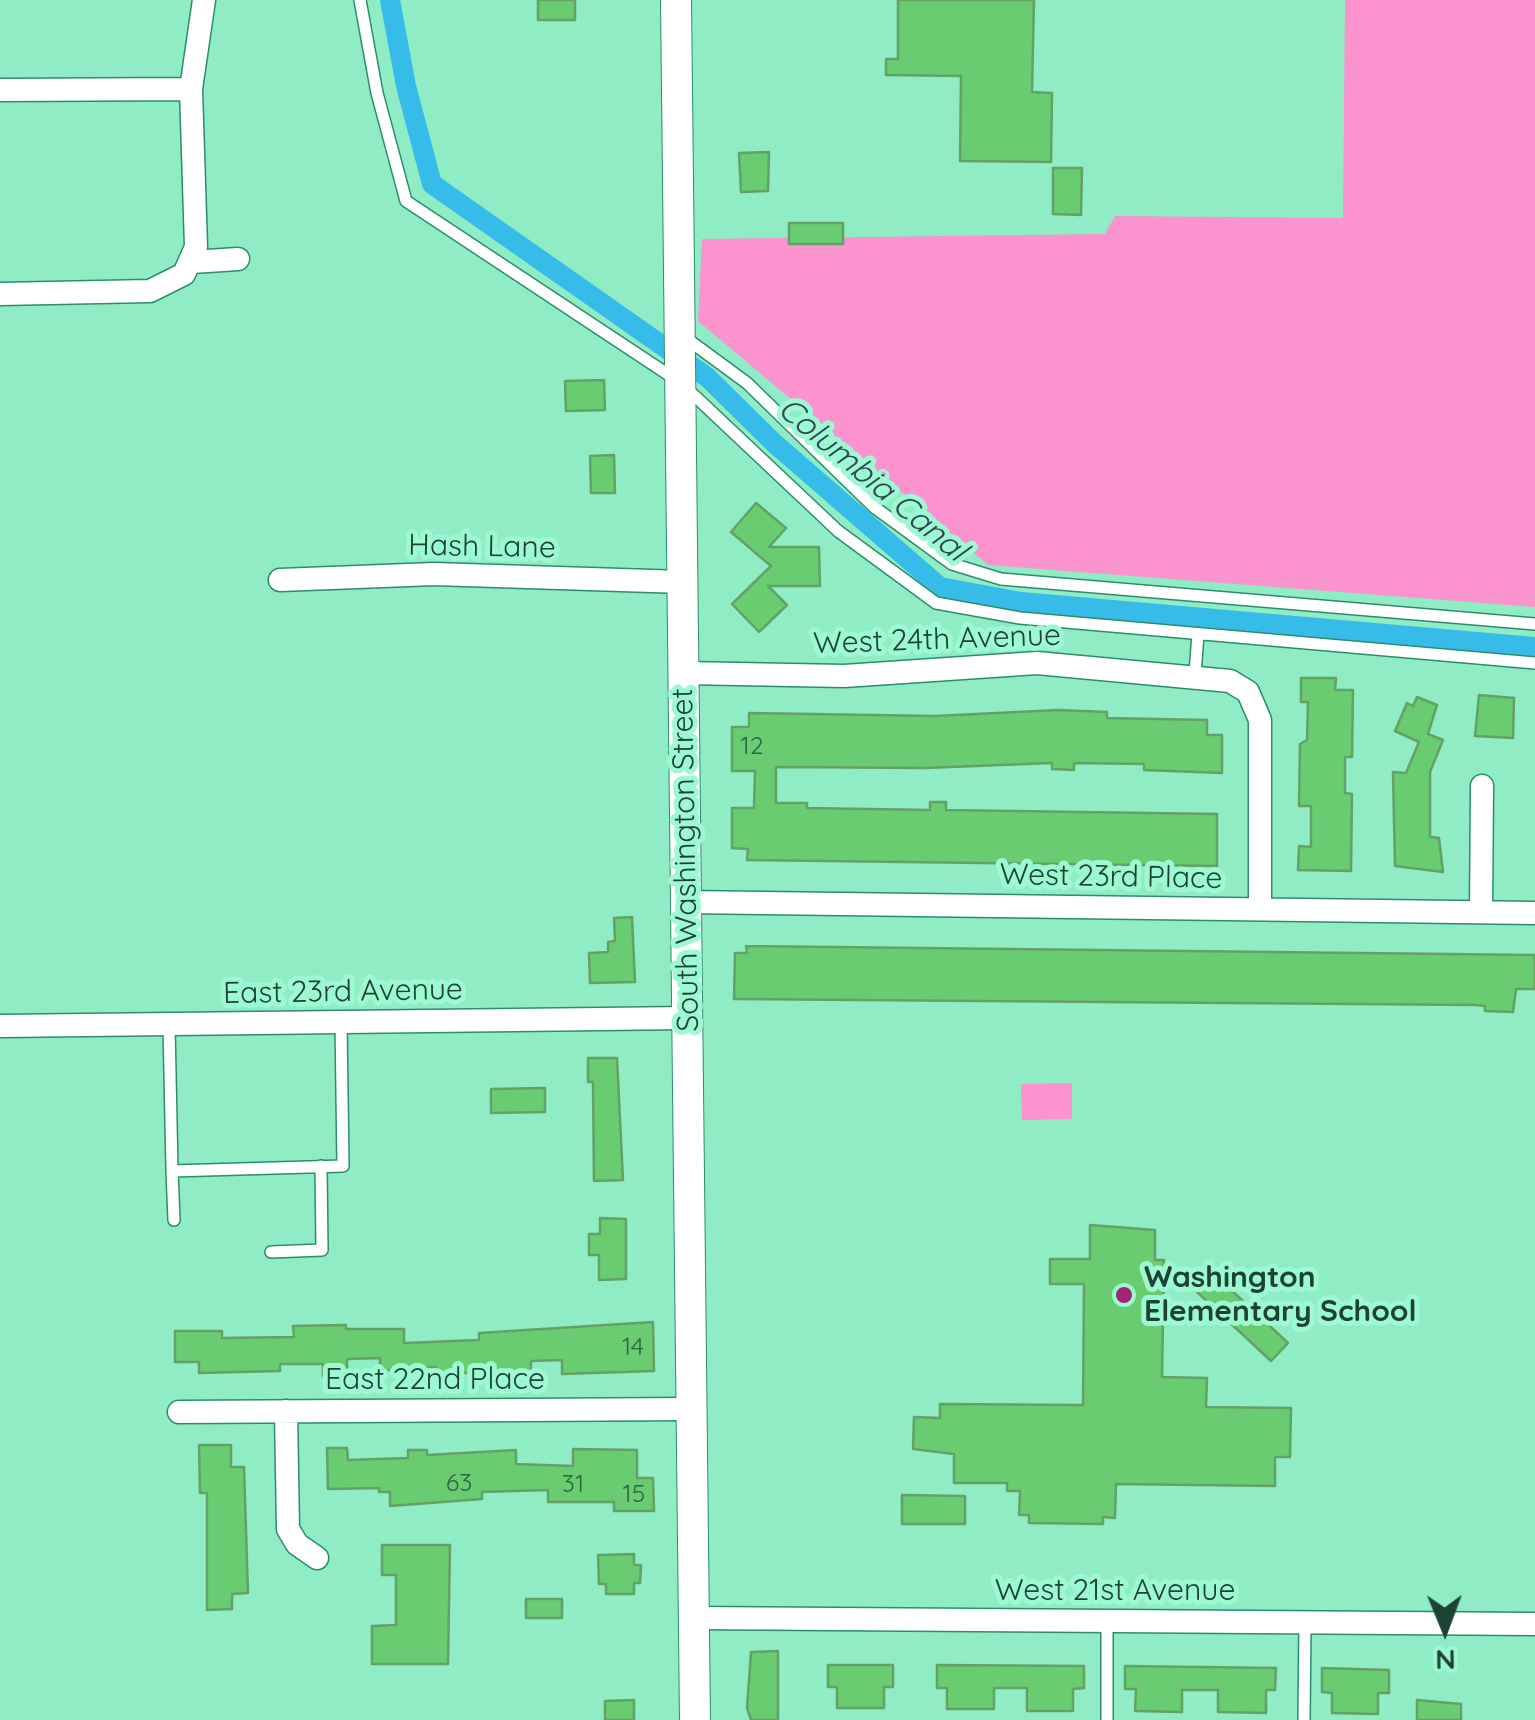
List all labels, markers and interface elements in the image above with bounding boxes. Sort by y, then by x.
water label: Columbia Canal [770,390,974,570]
street label: Hash Lane [408,528,556,566]
street label: West 24th Avenue [813,618,1061,662]
street label: South Washington Street [665,688,707,1032]
house number: 12 [740,731,764,761]
street label: West 23rd Place [999,857,1223,897]
street label: East 23rd Avenue [223,972,463,1012]
place label: Washington Elementary School [1144,1260,1417,1330]
marker: Washington Elementary School [1113,1284,1135,1306]
house number: 14 [622,1332,644,1362]
street label: East 22nd Place [325,1362,545,1398]
house number: 63 [446,1468,472,1498]
house number: 31 [562,1469,584,1499]
house number: 15 [623,1479,645,1509]
street label: West 21st Avenue [995,1573,1235,1609]
north arrow [1395,1580,1495,1680]
text: N [1435,1643,1456,1678]

